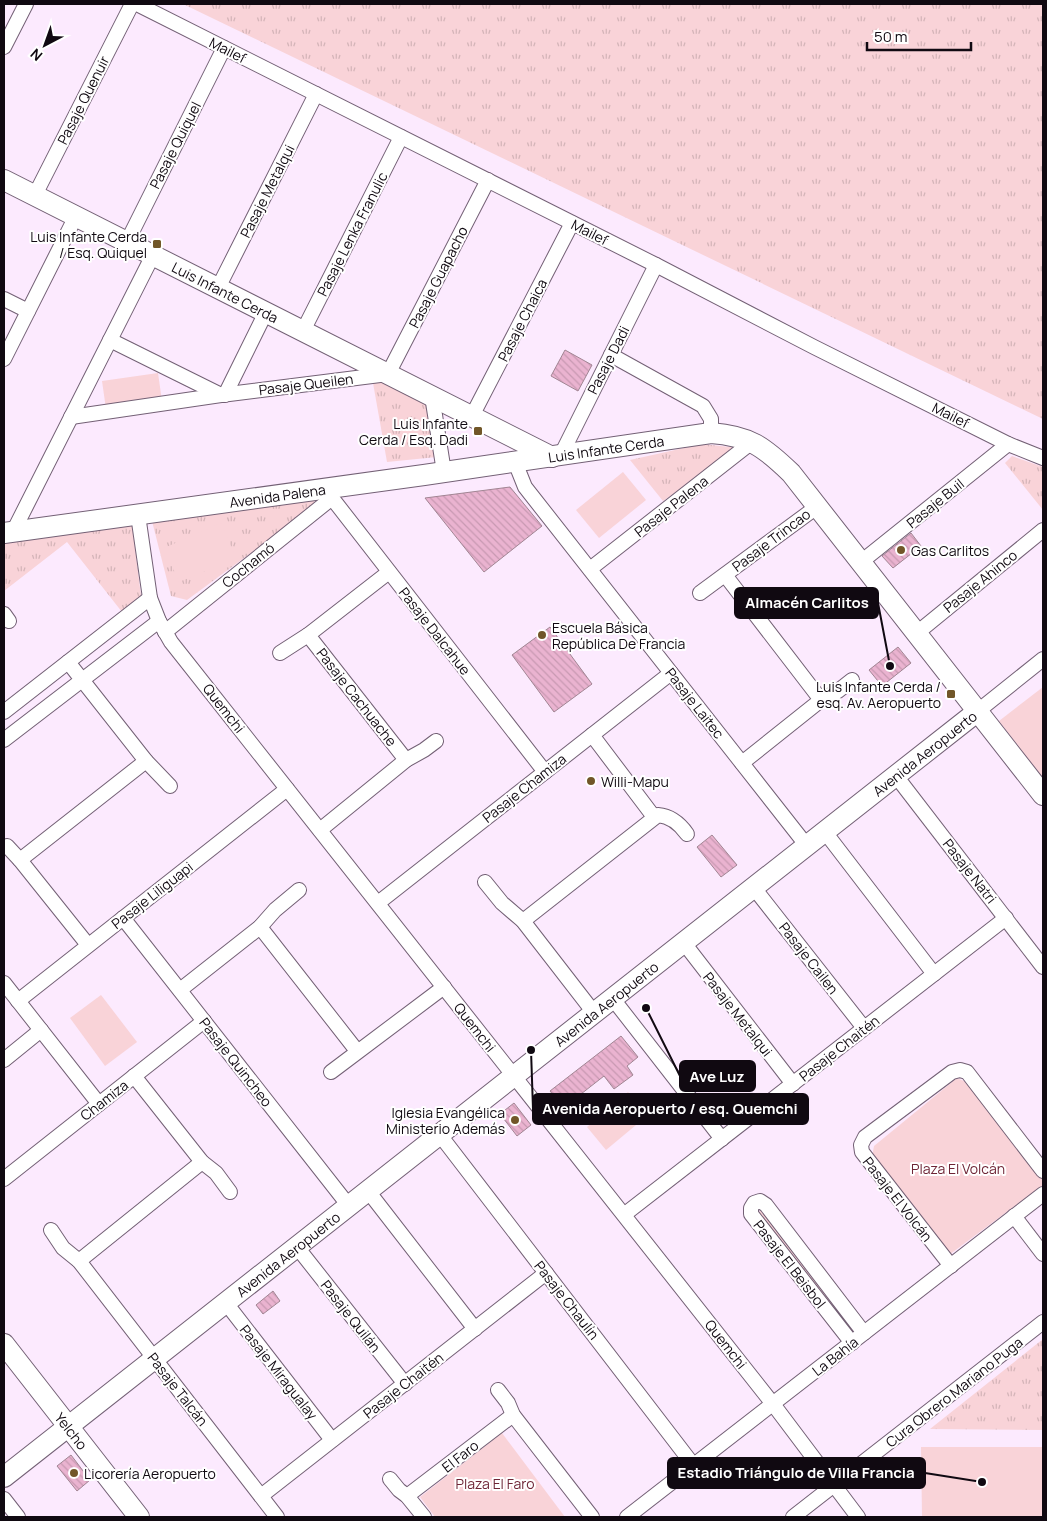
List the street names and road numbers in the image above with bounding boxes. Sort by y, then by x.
street label: Mailef [206,33,250,67]
street label: Pasaje Quenuir [53,53,113,147]
street label: Pasaje Quiquel [145,98,205,192]
street label: Pasaje Metalqui [235,141,299,241]
street label: Pasaje Lenka Franulic [312,168,392,299]
street label: Mailef [568,215,612,249]
street label: Pasaje Guapacho [404,223,472,331]
street label: Luis Infante Cerda [169,257,282,327]
street label: Pasaje Chaica [493,275,551,365]
street label: Pasaje Dadi [583,323,633,397]
street label: Pasaje Queilen [258,369,354,399]
street label: Mailef [929,398,973,432]
street label: Luis Infante Cerda [547,430,665,466]
street label: Pasaje Palena [630,471,712,541]
street label: Pasaje Buil [902,474,968,532]
street label: Avenida Palena [228,479,327,511]
street label: Pasaje Trincao [728,504,814,576]
street label: Cochamó [218,538,278,592]
street label: Pasaje Ahinco [939,545,1021,617]
street label: Pasaje Dalcahue [395,583,475,679]
street label: Pasaje Cachuache [313,644,401,750]
street label: Pasaje Laitec [661,664,729,743]
street label: Quemchi [199,679,249,737]
street label: Avenida Aeropuerto [869,706,980,800]
street label: Pasaje Chamiza [478,749,570,827]
street label: Pasaje Natri [939,835,1001,907]
street label: Pasaje Liliguapi [107,857,197,933]
street label: Pasaje Cailen [775,918,843,998]
street label: Avenida Aeropuerto [550,957,662,1050]
street label: Pasaje Metalqui [699,968,777,1060]
street label: Quemchi [450,998,500,1056]
street label: Pasaje Chaitén [795,1011,883,1085]
street label: Pasaje Quincheo [195,1014,277,1110]
street label: Chamiza [76,1075,132,1125]
street label: Pasaje El Volcán [859,1153,937,1245]
street label: Avenida Aeropuerto [232,1207,344,1301]
street label: Pasaje El Beisbol [750,1216,830,1312]
street label: Pasaje Chaulín [530,1257,604,1343]
street label: Pasaje Quilán [317,1276,385,1356]
street label: Quemchi [701,1315,751,1373]
street label: Pasaje Miragualay [236,1321,322,1424]
street label: La Bahía [808,1332,862,1380]
street label: Cura Obrero Mariano Puga [882,1332,1026,1452]
street label: Pasaje Chaitén [359,1348,447,1422]
street label: Pasaje Talcán [144,1349,212,1429]
street label: Yelcho [51,1408,92,1453]
street label: El Faro [438,1436,482,1476]

